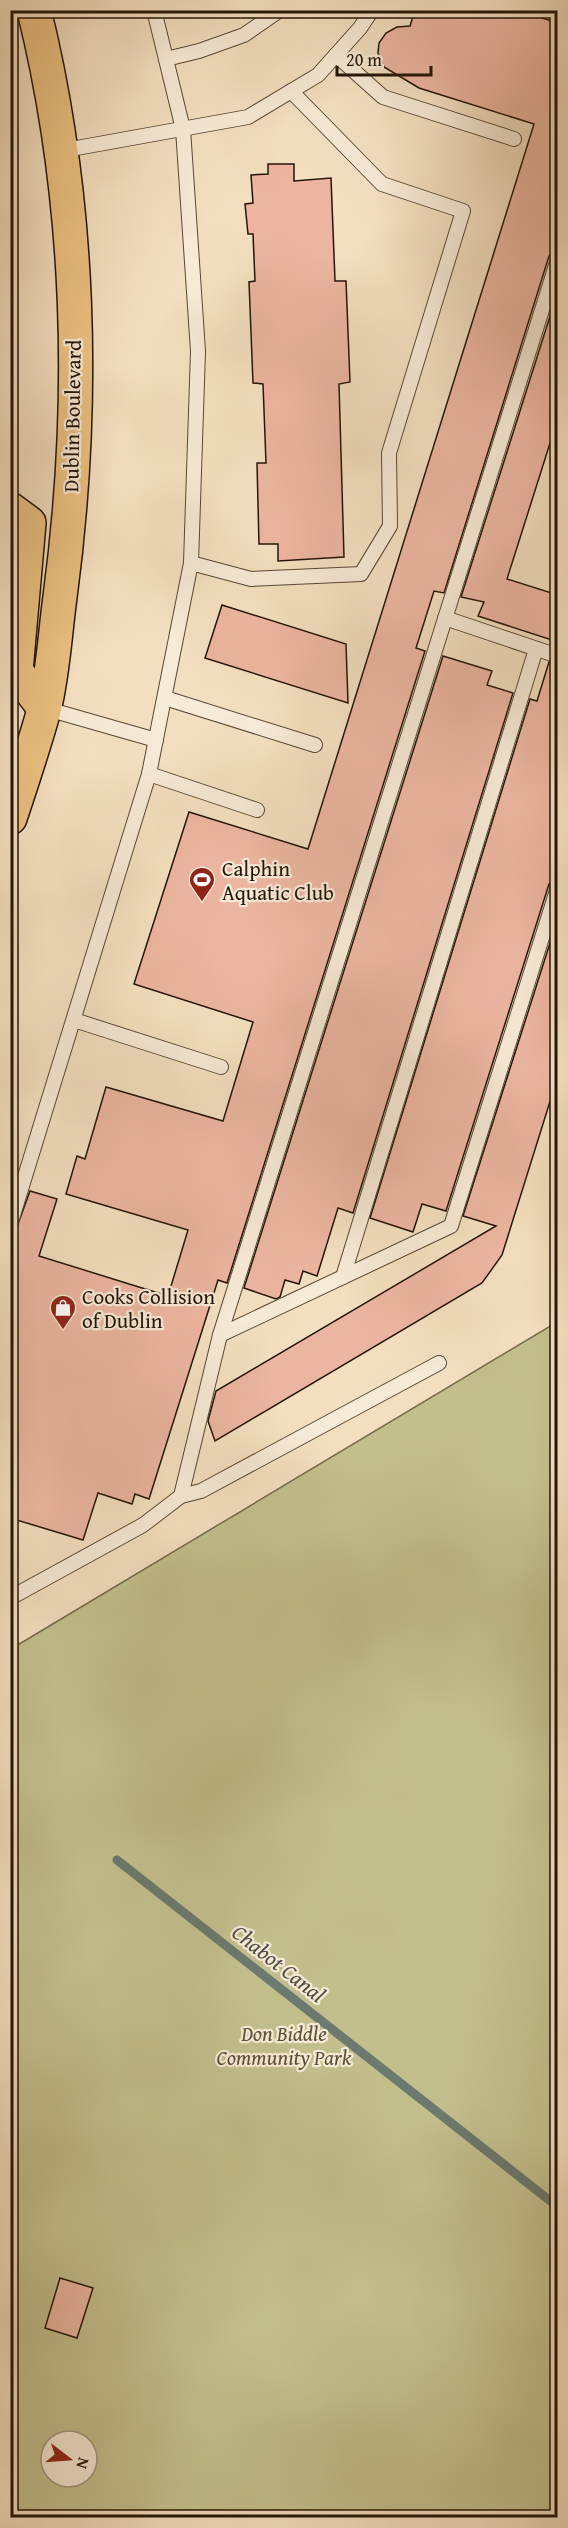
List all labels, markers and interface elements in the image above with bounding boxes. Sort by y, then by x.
scale bar [337,39,432,77]
text: 20 m [346,46,382,73]
street label: Dublin Boulevard [55,339,89,493]
place label: Calphin Aquatic Club [222,853,334,908]
sports icon: Calphin Aquatic Club [187,865,217,903]
place label: Cooks Collision of Dublin [82,1281,215,1336]
shop icon: Cooks Collision of Dublin [48,1293,78,1331]
water label: Chabot Canal [225,1916,333,2010]
park label: Don Biddle Community Park [217,2018,352,2073]
north arrow [39,2429,99,2489]
text: N [70,2455,96,2472]

